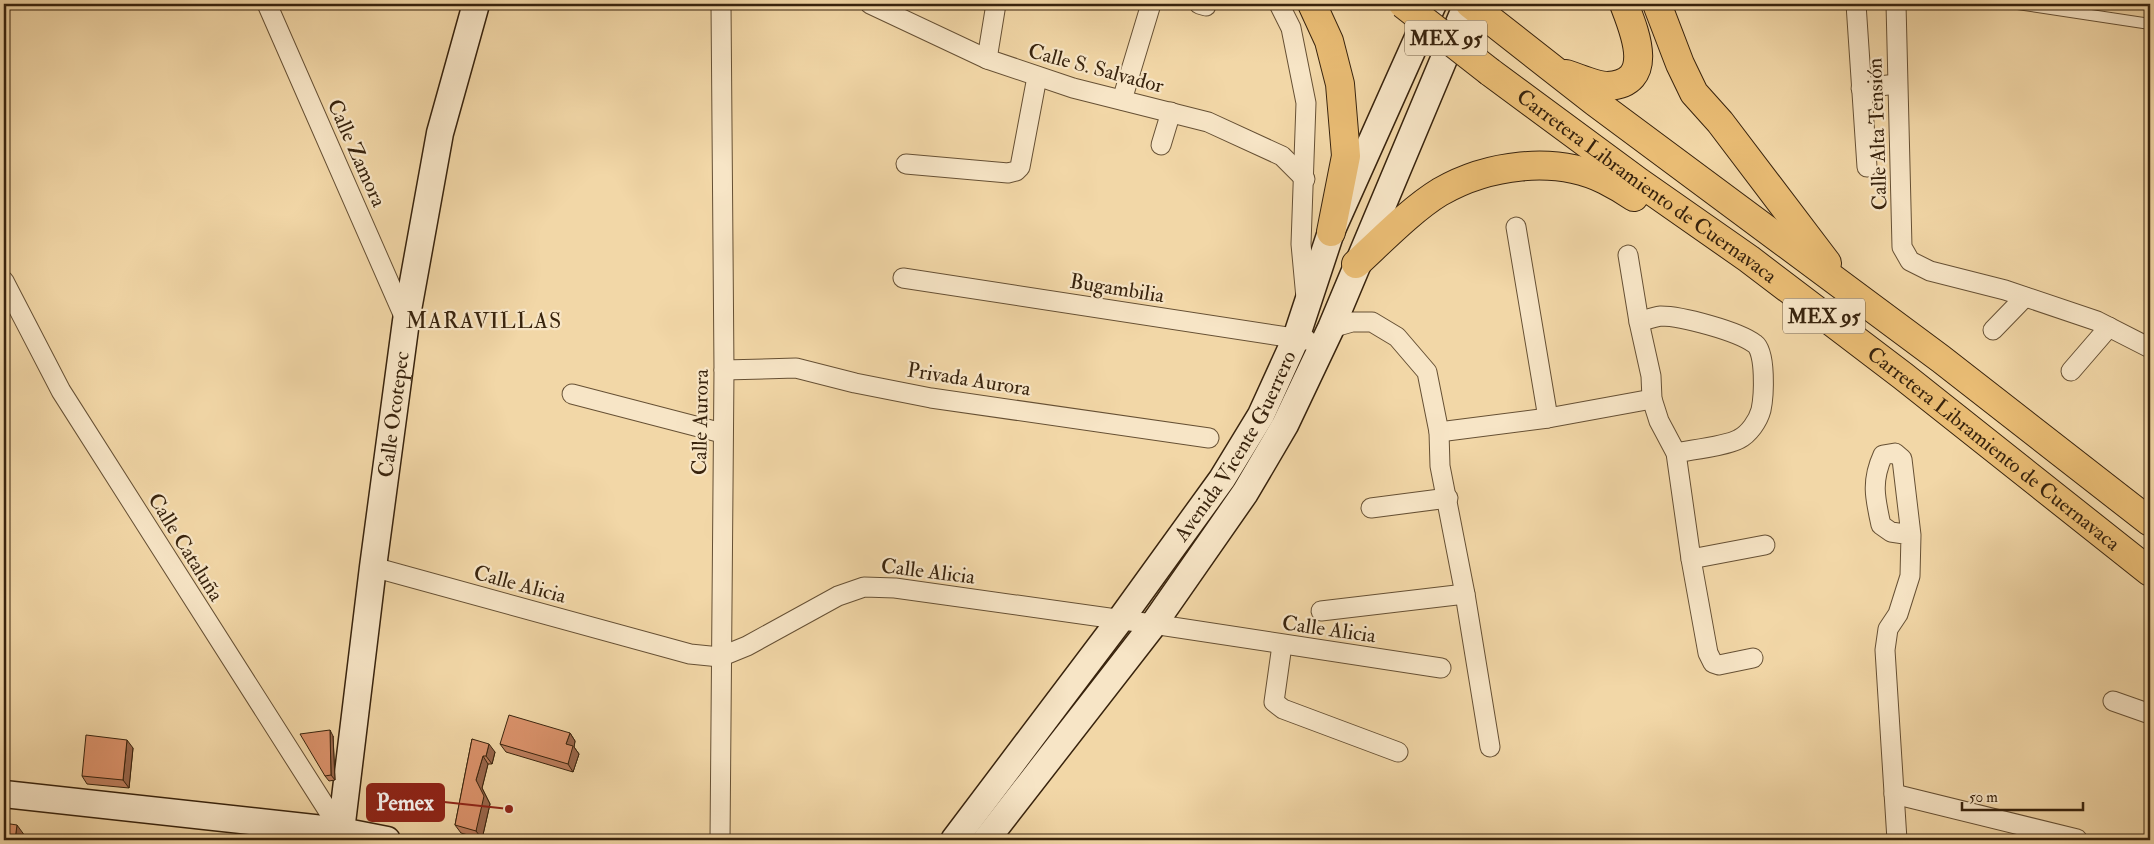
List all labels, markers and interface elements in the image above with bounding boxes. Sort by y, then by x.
road number: MEX 95 [1405,20,1487,56]
street label: Calle S. Salvador [1025,37,1167,100]
street label: Calle Alta Tensión [1861,57,1894,211]
street label: Carretera Libramiento de Cuernavaca [1511,83,1783,290]
street label: Calle Zamora [321,95,392,212]
street label: Bugambilia [1068,268,1166,309]
road number: MEX 95 [1783,298,1865,334]
district label: MARAVILLAS [406,307,562,335]
street label: Carretera Libramiento de Cuernavaca [1862,341,2126,557]
street label: Avenida Vicente Guerrero [1168,346,1302,548]
street label: Calle Ocotepec [372,349,416,479]
street label: Privada Aurora [905,356,1033,403]
street label: Calle Aurora [686,368,715,475]
street label: Calle Cataluña [142,488,230,607]
street label: Calle Alicia [879,552,977,591]
street label: Calle Alicia [471,559,569,610]
street label: Calle Alicia [1280,610,1378,650]
scale bar [1962,779,2083,811]
callout: Pemex [367,784,444,821]
text: 50 m [1969,788,1998,807]
text: Pemex [376,789,434,817]

